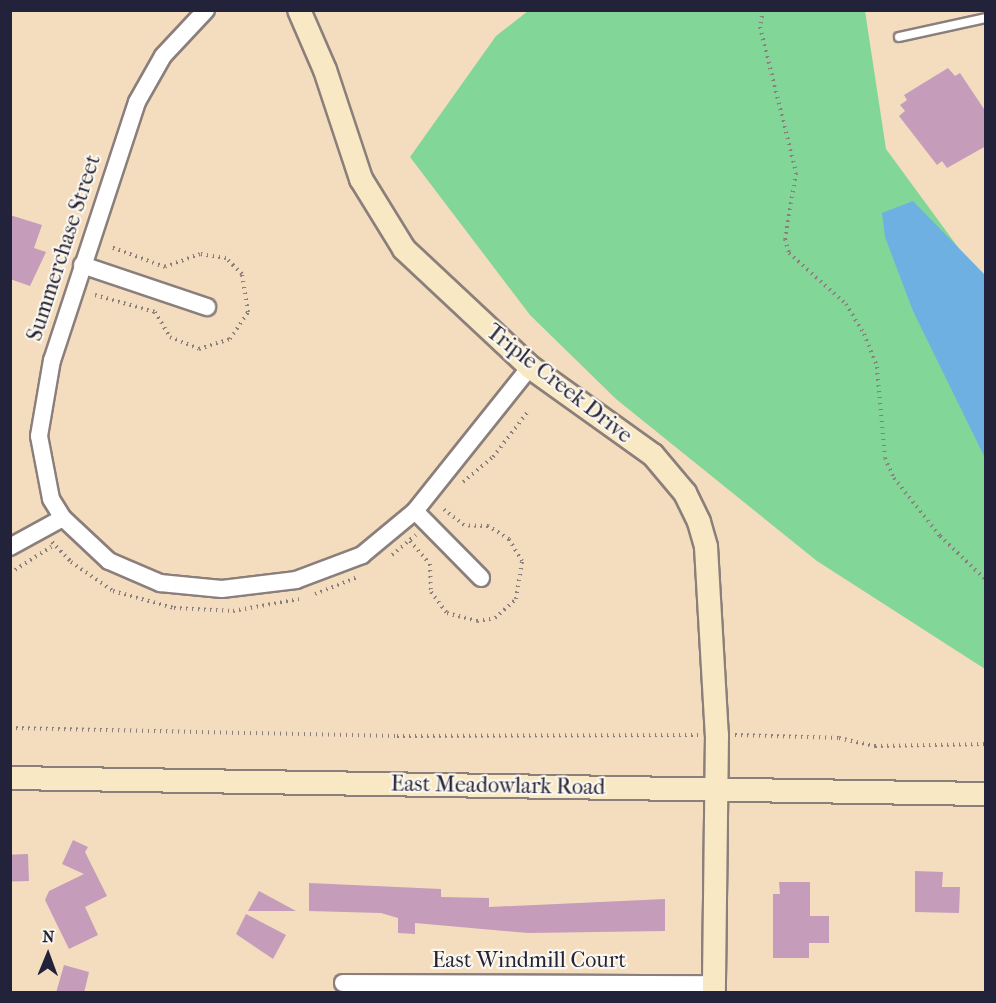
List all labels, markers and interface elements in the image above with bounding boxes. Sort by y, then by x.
street label: Summerchase Street [21,152,107,344]
street label: Triple Creek Drive [481,319,637,449]
street label: East Meadowlark Road [390,771,606,801]
north arrow [18,925,78,985]
text: N [42,927,55,946]
street label: East Windmill Court [432,948,626,974]

